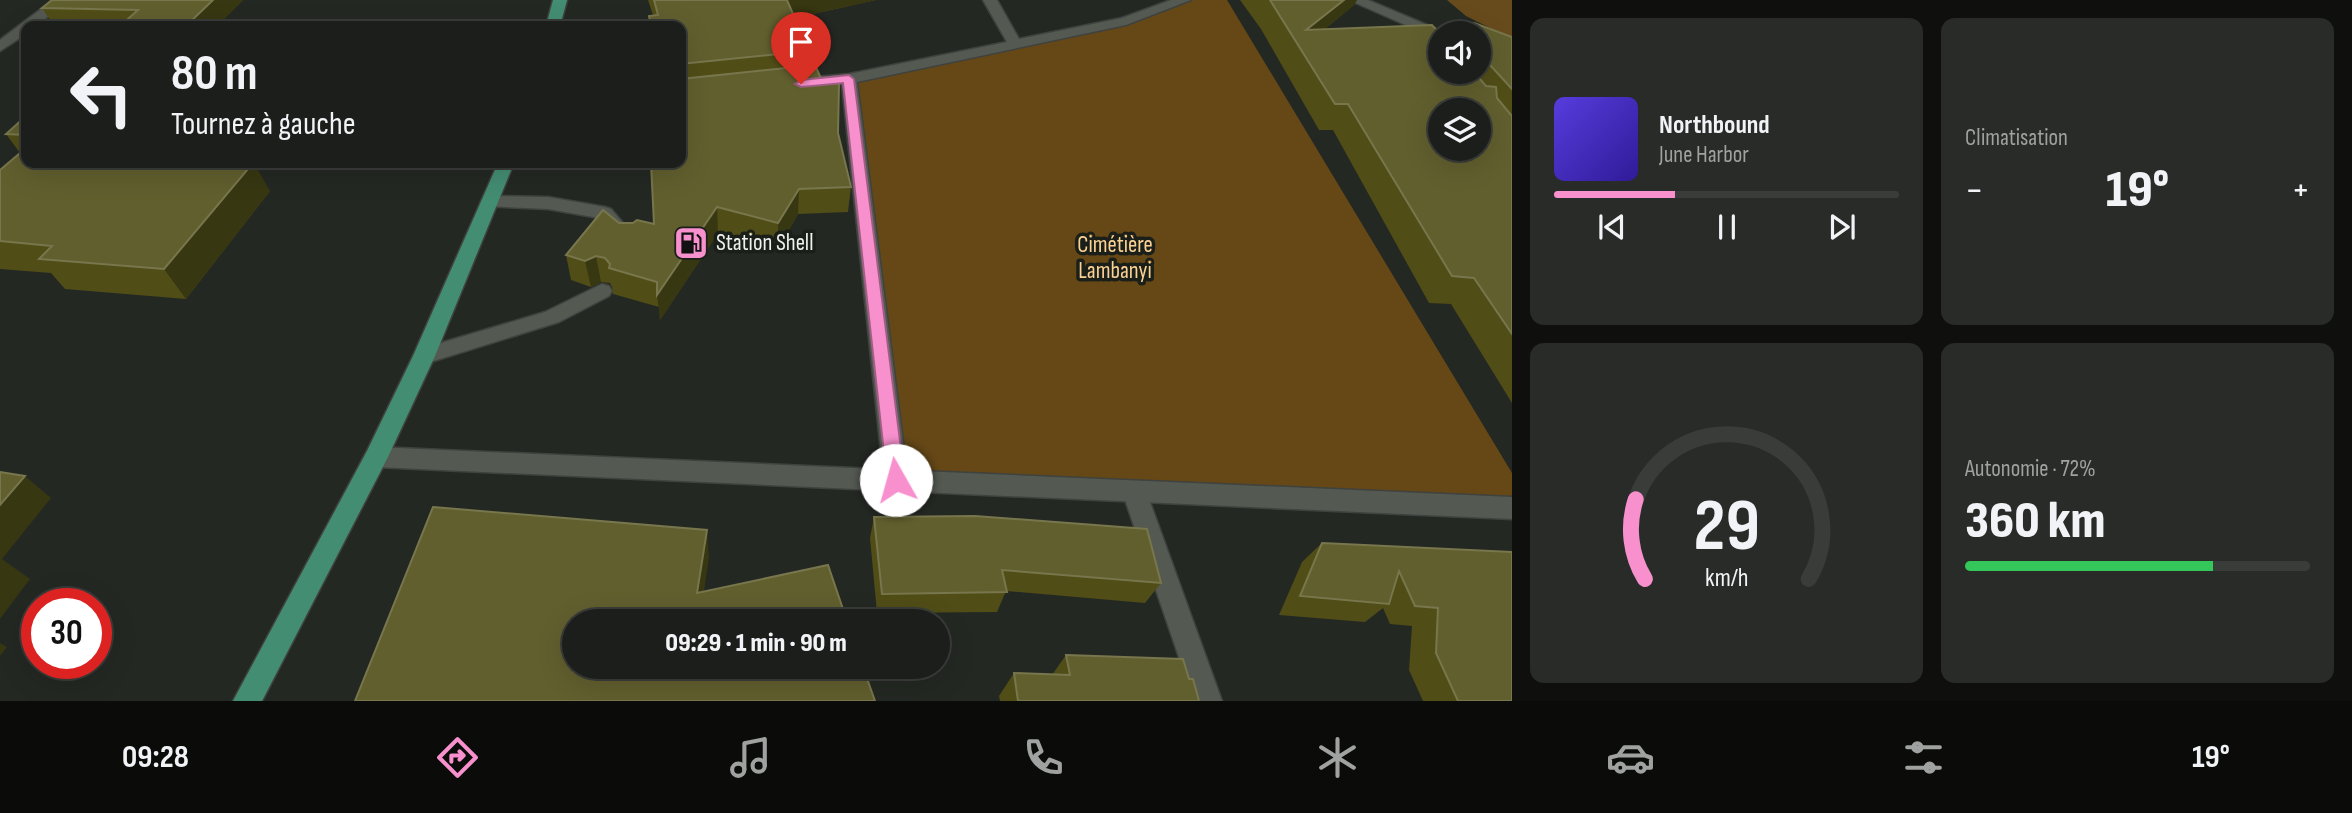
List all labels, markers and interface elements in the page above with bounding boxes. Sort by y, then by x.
pin [771,12.0,831,84]
map controls [1428,21,1491,161]
button: sound [1428,21,1491,84]
icon: arrive [782,23,820,61]
text: 80 m [171,45,258,104]
icon: left [56,49,147,140]
button: layers [1428,98,1491,161]
text: Tournez à gauche [171,105,356,144]
text: Northbound [1659,110,1770,141]
text: Climatisation [1965,124,2068,152]
text: June Harbor [1659,141,1749,169]
text: 19° [2106,159,2169,222]
text: − [1965,168,1984,213]
text: + [2291,168,2310,213]
icon: previous [1593,208,1631,246]
icon: pause [1708,208,1746,246]
icon: next [1823,208,1861,246]
fuel station icon: Station Shell [672,224,710,262]
place label: Station Shell [716,229,813,257]
park label: Cimétière Lambanyi [1077,231,1153,285]
position arrow [859,443,933,517]
text: Autonomie · 72% [1965,455,2096,483]
text: 29 [1693,483,1760,571]
text: 360 km [1965,490,2106,553]
text: km/h [1705,563,1748,594]
speed limit sign: 30 [21,588,112,679]
text: 09:29 · 1 min · 90 m [665,628,847,659]
icon: directions [433,733,482,782]
icon: music [726,733,775,782]
icon: phone [1019,733,1068,782]
icon: climate [1313,733,1362,782]
icon: car [1606,733,1655,782]
icon: filters [1899,733,1948,782]
text: 09:28 [122,738,189,777]
text: 19° [2192,738,2230,777]

